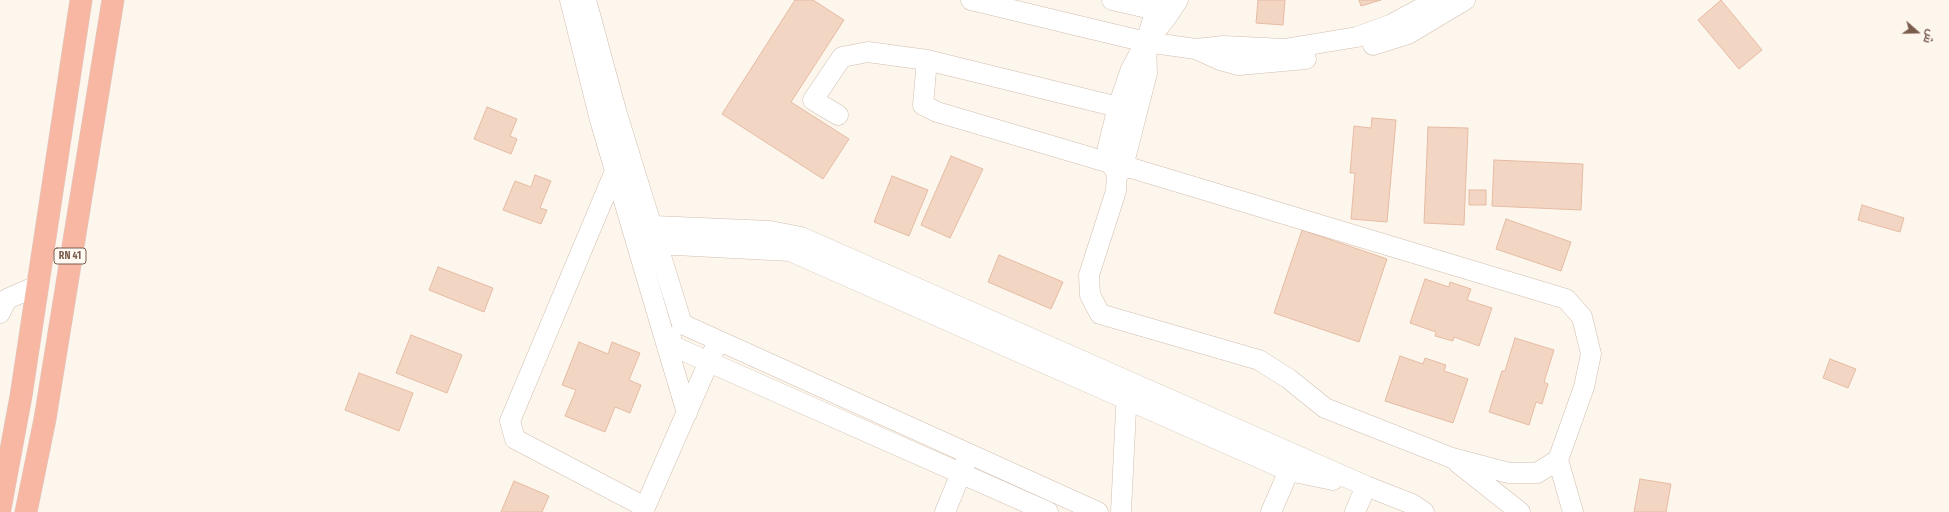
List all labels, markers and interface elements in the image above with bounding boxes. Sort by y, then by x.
north arrow [1897,12,1937,52]
text: ش [1920,27,1937,45]
road number: RN 41 [54,248,86,264]

